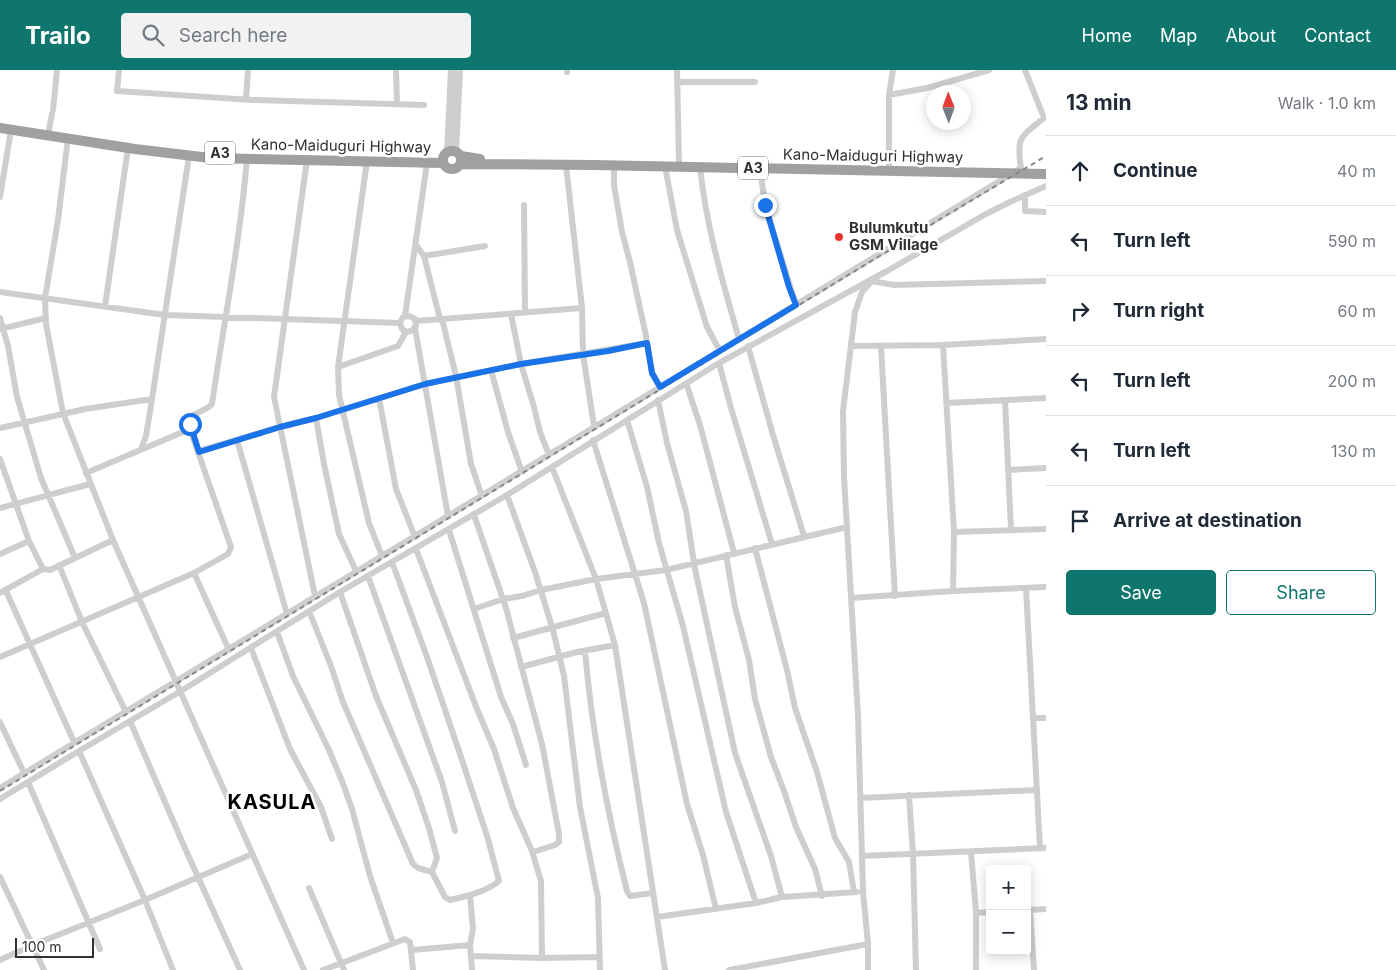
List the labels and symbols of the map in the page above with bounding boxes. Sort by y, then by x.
north arrow [926,85,971,130]
street label: Kano-Maiduguri Highway [251,134,432,157]
road number: A3 [205,142,235,165]
street label: Kano-Maiduguri Highway [783,144,964,167]
road number: A3 [738,156,768,180]
route end [754,194,777,217]
place label: Bulumkutu GSM Village [849,218,938,254]
marker: Bulumkutu GSM Village [833,231,845,243]
route start [179,413,202,436]
district label: KASULA [228,790,317,814]
scale bar [15,935,94,958]

